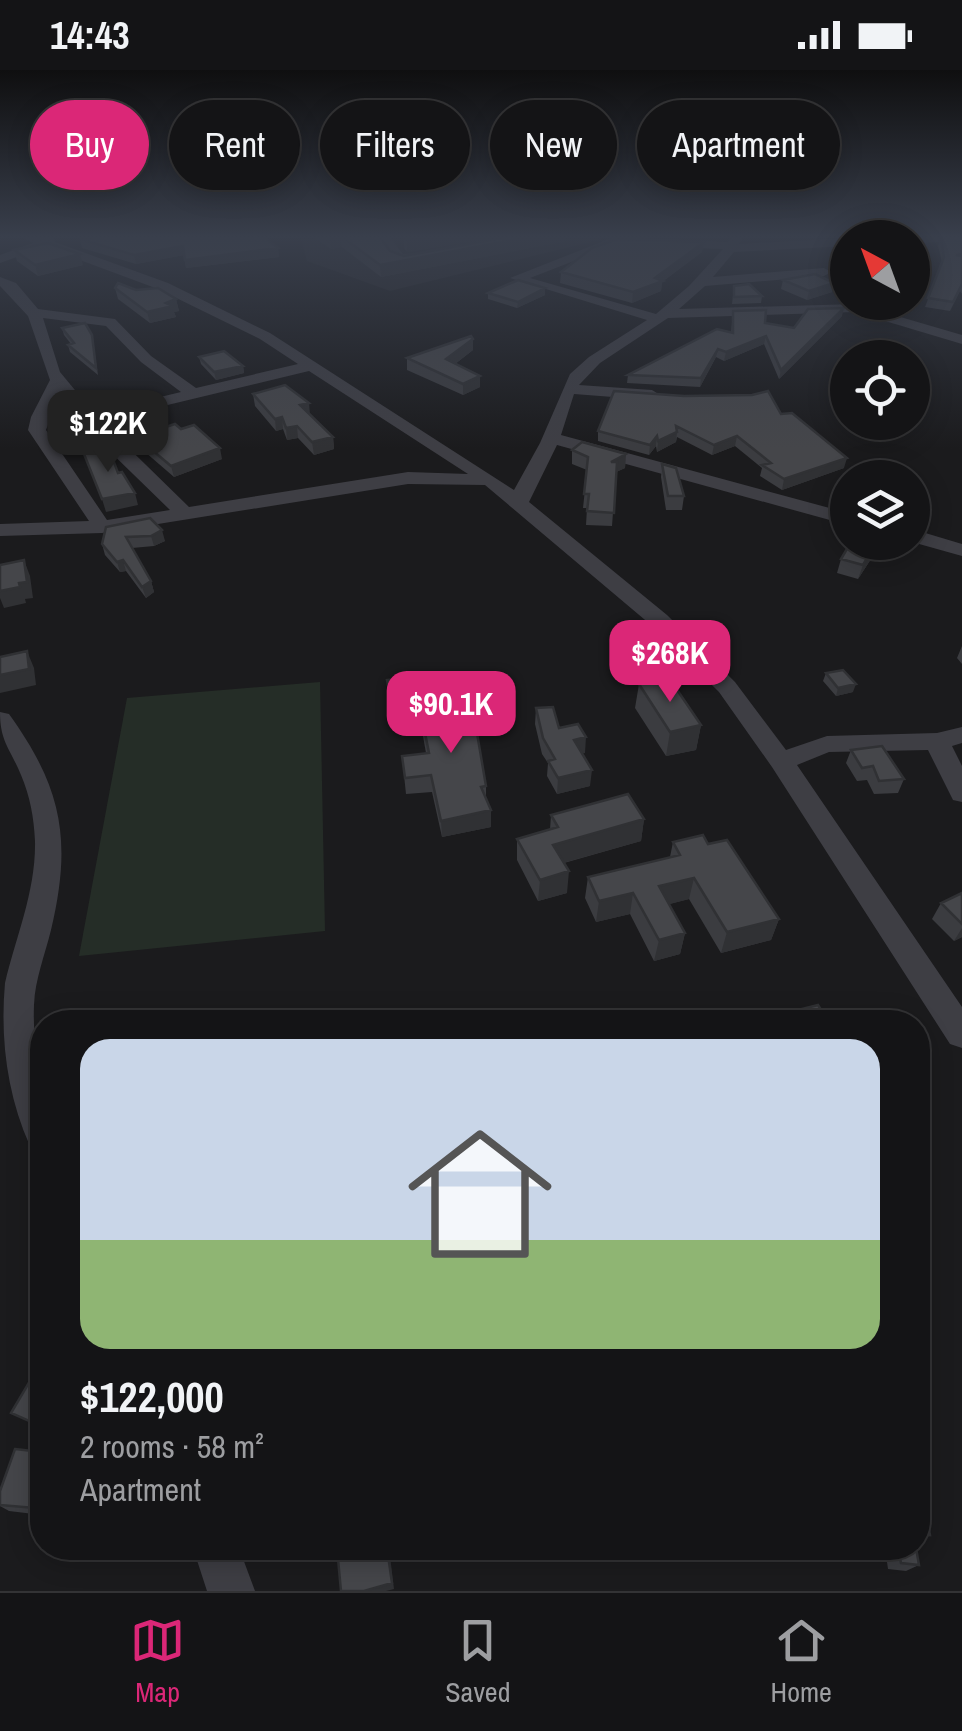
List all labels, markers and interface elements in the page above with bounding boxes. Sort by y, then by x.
text: 14:43 [50,10,130,61]
chip: Buy [30,100,149,190]
chip: Rent [169,100,300,190]
chip: Filters [320,100,470,190]
chip: New [490,100,617,190]
chip: Apartment [637,100,840,190]
north arrow [830,220,930,320]
map controls [830,220,930,560]
button: locate [830,340,930,440]
pin: $122K [38,390,178,475]
text: $122K [69,401,147,444]
button: layers [830,460,930,560]
pin: $268K [600,620,740,705]
text: $268K [631,631,709,674]
pin: $90.1K [370,671,532,756]
text: $90.1K [409,682,493,725]
icon: home [390,1104,570,1284]
text: $122,000 [80,1369,224,1425]
text: 2 rooms · 58 m² [80,1425,264,1468]
text: Apartment [80,1468,201,1511]
tab: Map [130,1613,185,1711]
tab: Saved [445,1613,510,1711]
tab: Home [771,1613,832,1711]

